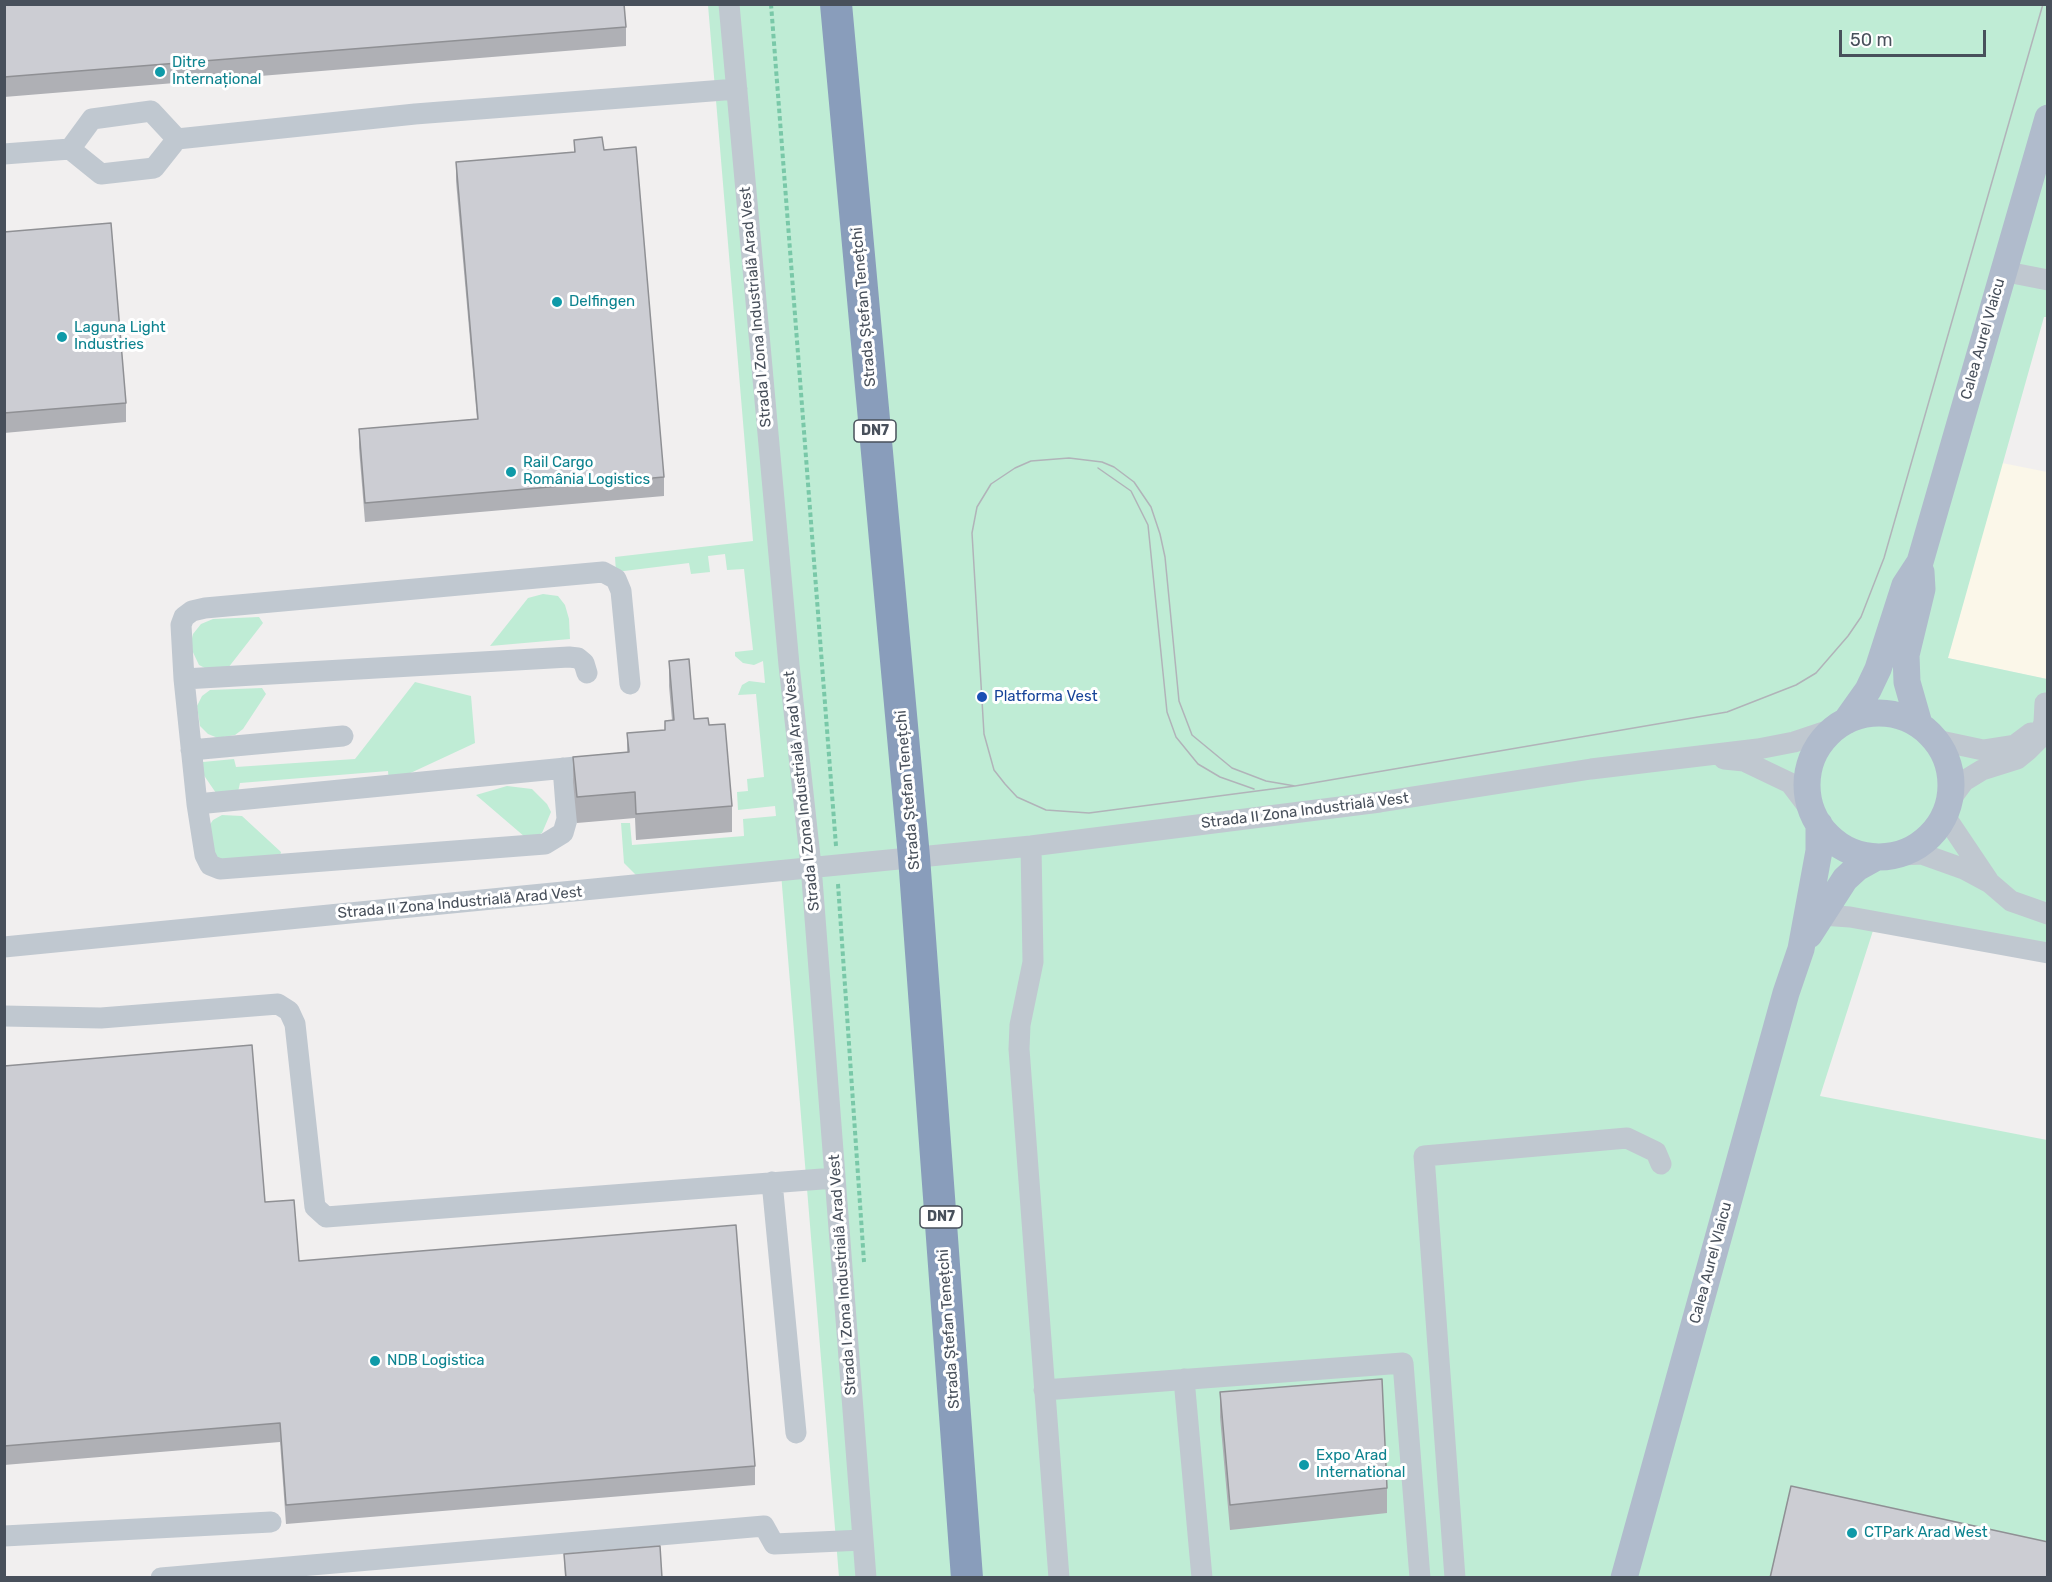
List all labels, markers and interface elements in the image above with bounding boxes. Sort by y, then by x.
scale bar [1842,18,1989,56]
text: 50 m [1850,29,1893,51]
place label: Ditre Internațional [172,54,261,89]
marker: Ditre Internațional [153,65,167,79]
street label: Strada I Zona Industrială Arad Vest [737,186,775,428]
street label: Strada Ștefan Tenețchi [848,226,880,388]
street label: Calea Aurel Vlaicu [1957,276,2009,402]
place label: Delfingen [569,293,635,311]
marker: Delfingen [550,295,564,309]
place label: Laguna Light Industries [74,319,166,354]
marker: Laguna Light Industries [55,330,69,344]
road number: DN7 [854,420,896,442]
place label: Rail Cargo România Logistics [523,454,650,489]
marker: Rail Cargo România Logistics [504,465,518,479]
street label: Strada I Zona Industrială Arad Vest [780,670,824,912]
place label: Platforma Vest [994,688,1098,706]
marker: Platforma Vest [975,690,989,704]
street label: Strada Ștefan Tenețchi [892,709,924,871]
street label: Strada II Zona Industrială Vest [1200,789,1410,833]
street label: Strada II Zona Industrială Arad Vest [337,883,583,923]
street label: Strada I Zona Industrială Arad Vest [826,1154,860,1396]
street label: Calea Aurel Vlaicu [1686,1200,1736,1326]
road number: DN7 [920,1206,962,1228]
street label: Strada Ștefan Tenețchi [934,1248,964,1410]
place label: NDB Logistica [387,1352,485,1370]
marker: NDB Logistica [368,1354,382,1368]
place label: Expo Arad International [1316,1447,1405,1482]
marker: Expo Arad International [1297,1458,1311,1472]
place label: CTPark Arad West [1864,1524,1988,1542]
marker: CTPark Arad West [1845,1526,1859,1540]

